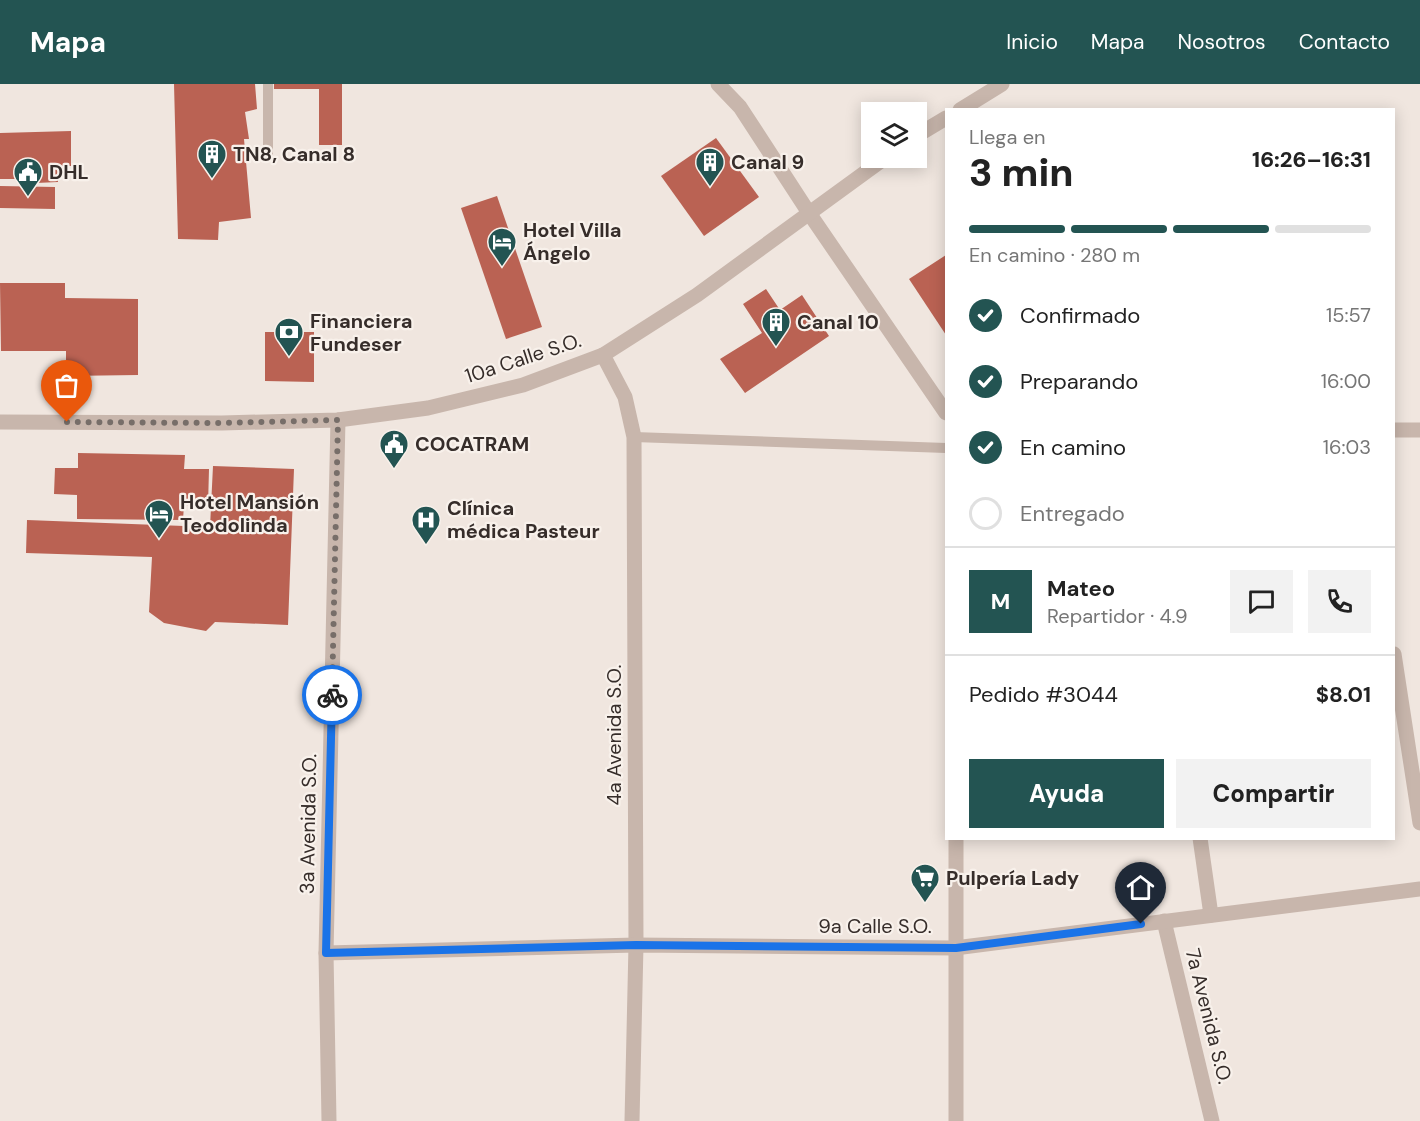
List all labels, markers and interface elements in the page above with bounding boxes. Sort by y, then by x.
text: Mapa [30,24,106,61]
text: Inicio [1006,28,1058,56]
text: Mapa [1091,28,1145,56]
text: Nosotros [1178,28,1266,56]
text: Contacto [1299,28,1390,56]
map controls [861,102,927,168]
button: layers [861,102,927,168]
text: Llega en [969,124,1046,150]
building icon: TN8, Canal 8 [196,138,228,180]
place label: TN8, Canal 8 [233,141,355,167]
text: 16:26–16:31 [1252,145,1371,174]
building icon: Canal 9 [694,146,726,188]
text: 3 min [969,147,1074,198]
place label: Canal 9 [731,149,804,175]
public building icon: DHL [12,156,44,198]
place label: DHL [49,159,89,185]
place label: Hotel Villa Ángelo [523,217,622,266]
hotel icon: Hotel Villa Ángelo [486,226,518,268]
text: En camino · 280 m [969,242,1140,268]
icon: check [969,299,1002,332]
text: Confirmado [1020,301,1140,330]
text: 15:57 [1326,302,1371,328]
building icon: Canal 10 [760,306,792,348]
place label: Financiera Fundeser [310,308,413,357]
place label: Canal 10 [797,309,879,335]
bank icon: Financiera Fundeser [273,316,305,358]
street label: 10a Calle S.O. [462,327,584,389]
pin [41,360,92,422]
icon: check [969,365,1002,398]
text: Preparando [1020,367,1138,396]
text: 16:00 [1321,368,1371,394]
icon: bag [50,369,83,402]
public building icon: COCATRAM [378,428,410,470]
place label: COCATRAM [415,431,529,457]
icon: check [969,431,1002,464]
text: En camino [1020,433,1126,462]
text: 16:03 [1323,434,1371,460]
place label: Hotel Mansión Teodolinda [180,489,319,538]
place label: Clínica médica Pasteur [447,495,600,544]
hotel icon: Hotel Mansión Teodolinda [143,498,175,540]
text: Entregado [1020,499,1125,528]
hospital icon: Clínica médica Pasteur [410,504,442,546]
button: chat [1230,570,1293,633]
button: phone [1308,570,1371,633]
text: Mateo [1047,574,1115,603]
text: M [991,587,1010,616]
text: Repartidor · 4.9 [1047,603,1188,629]
courier [302,665,362,725]
street label: 4a Avenida S.O. [601,665,627,805]
icon: bike [316,679,349,712]
text: Pedido #3044 [969,680,1118,709]
text: $8.01 [1316,680,1371,709]
street label: 3a Avenida S.O. [294,753,322,894]
button: Ayuda [969,759,1164,828]
button: Compartir [1176,759,1371,828]
supermarket icon: Pulpería Lady [909,862,941,904]
pin [1115,862,1166,924]
place label: Pulpería Lady [946,865,1079,891]
icon: home [1124,871,1157,904]
street label: 9a Calle S.O. [818,913,932,939]
street label: 7a Avenida S.O. [1180,946,1238,1086]

